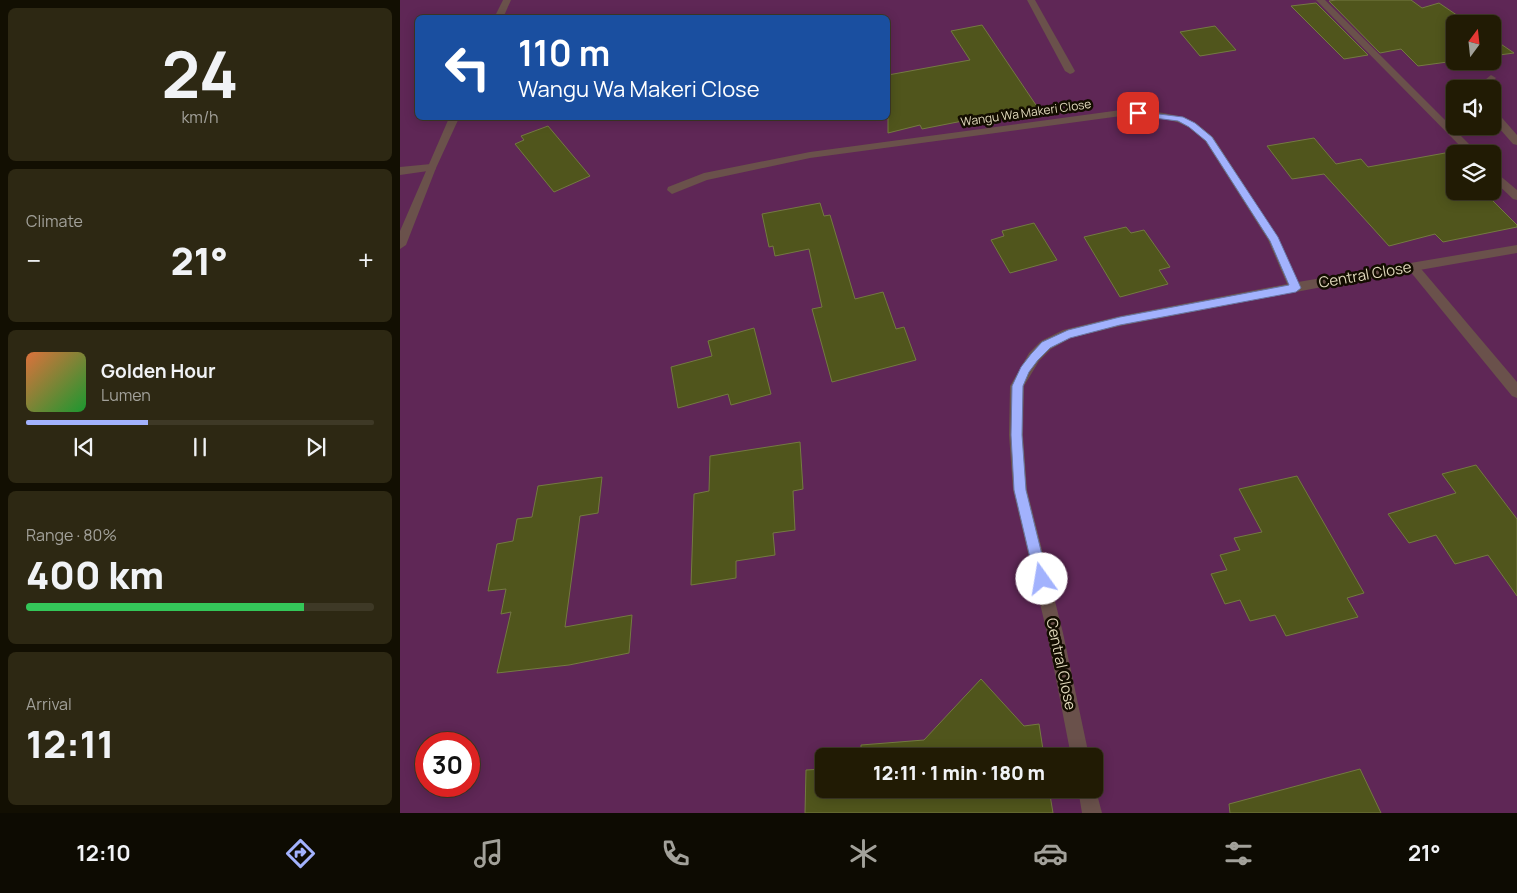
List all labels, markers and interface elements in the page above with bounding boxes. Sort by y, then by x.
north arrow [1446,15,1501,70]
map controls [1446,15,1501,200]
text: 24 [162,29,238,118]
text: 110 m [518,29,610,77]
icon: left [435,35,500,100]
text: Wangu Wa Makeri Close [518,74,760,104]
button: sound [1446,80,1501,135]
pin [1117,92,1159,134]
street label: Wangu Wa Makeri Close [960,95,1092,130]
icon: arrive [1124,99,1152,127]
text: km/h [181,106,219,128]
button: layers [1446,145,1501,200]
text: Climate [26,210,83,232]
text: 21° [171,234,228,286]
text: − [26,241,41,279]
text: + [358,241,374,279]
street label: Central Close [1317,256,1413,293]
text: Golden Hour [101,358,215,384]
text: Lumen [101,384,151,406]
icon: previous [70,433,98,461]
icon: pause [186,433,214,461]
icon: next [302,433,330,461]
text: Range · 80% [26,524,117,546]
text: 400 km [26,548,164,600]
position arrow [1015,552,1067,604]
street label: Central Close [1041,616,1082,712]
text: Arrival [26,693,72,715]
text: 12:11 [26,717,114,769]
speed limit sign: 30 [415,732,480,797]
text: 12:11 · 1 min · 180 m [873,760,1045,786]
icon: directions [283,836,318,871]
icon: music [471,836,506,871]
icon: phone [658,836,693,871]
icon: climate [846,836,881,871]
icon: car [1033,836,1068,871]
icon: filters [1221,836,1256,871]
text: 12:10 [76,838,131,868]
text: 21° [1408,838,1441,868]

